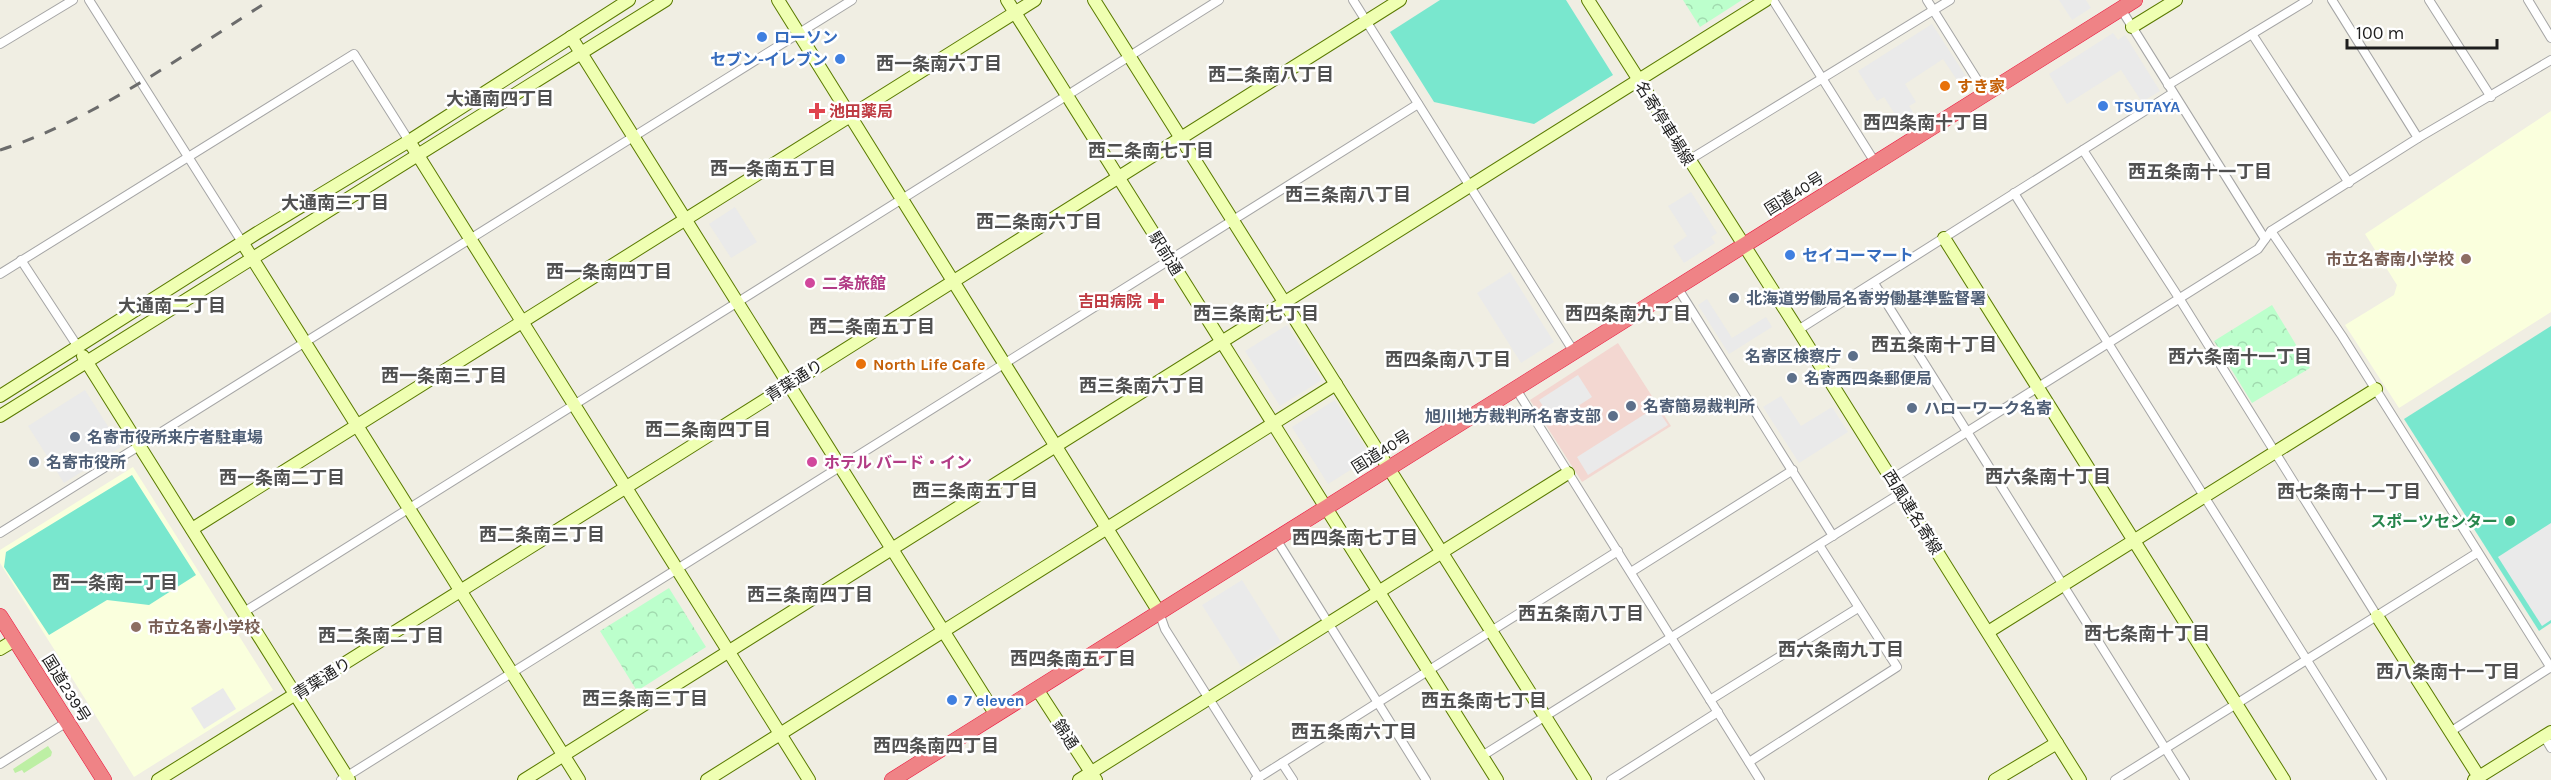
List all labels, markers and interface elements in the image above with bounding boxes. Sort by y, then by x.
scale bar [2347,12,2497,50]
text: 100 m [2356,22,2404,44]
place label: ローソン [774,28,838,47]
marker: ローソン [755,30,769,44]
place label: セブン-イレブン [710,50,828,69]
marker: セブン-イレブン [833,52,847,66]
district label: 西一条南六丁目 [876,53,1002,75]
district label: 西二条南八丁目 [1208,64,1334,86]
place label: すき家 [1957,77,2005,96]
street label: 名寄停車場線 [1631,78,1698,169]
marker: すき家 [1938,79,1952,93]
district label: 大通南四丁目 [446,88,554,110]
place label: TSUTAYA [2115,97,2180,116]
marker: TSUTAYA [2096,99,2110,113]
place label: 池田薬局 [829,102,893,121]
marker: 池田薬局 [810,104,824,118]
district label: 西四条南十丁目 [1863,112,1989,134]
district label: 西二条南七丁目 [1088,140,1214,162]
district label: 西一条南五丁目 [710,158,836,180]
district label: 西五条南十一丁目 [2128,161,2272,183]
street label: 国道40号 [1761,168,1827,219]
district label: 西三条南八丁目 [1285,184,1411,206]
district label: 大通南三丁目 [281,192,389,214]
district label: 西二条南六丁目 [976,211,1102,233]
street label: 駅前通 [1145,228,1186,279]
place label: セイコーマート [1802,246,1914,265]
marker: セイコーマート [1783,248,1797,262]
place label: 市立名寄南小学校 [2326,250,2454,269]
marker: 市立名寄南小学校 [2459,252,2473,266]
district label: 西一条南四丁目 [546,261,672,283]
place label: 二条旅館 [822,274,886,293]
marker: 二条旅館 [803,276,817,290]
place label: 北海道労働局名寄労働基準監督署 [1746,289,1986,308]
marker: 北海道労働局名寄労働基準監督署 [1727,291,1741,305]
place label: 吉田病院 [1078,292,1142,311]
marker: 吉田病院 [1147,292,1165,310]
district label: 大通南二丁目 [118,295,226,317]
district label: 西三条南七丁目 [1193,303,1319,325]
district label: 西四条南九丁目 [1565,303,1691,325]
district label: 西二条南五丁目 [809,316,935,338]
district label: 西五条南十丁目 [1871,334,1997,356]
district label: 西六条南十一丁目 [2168,346,2312,368]
place label: 名寄区検察庁 [1745,347,1841,366]
district label: 西四条南八丁目 [1385,349,1511,371]
marker: 名寄区検察庁 [1846,349,1860,363]
street label: 青葉通り [762,355,826,405]
place label: North Life Cafe [873,355,986,374]
marker: North Life Cafe [854,357,868,371]
district label: 西一条南三丁目 [381,365,507,387]
place label: 名寄西四条郵便局 [1804,369,1932,388]
marker: 名寄西四条郵便局 [1785,371,1799,385]
district label: 西三条南六丁目 [1079,375,1205,397]
place label: 名寄簡易裁判所 [1643,397,1755,416]
marker: 名寄簡易裁判所 [1624,399,1638,413]
place label: ハローワーク名寄 [1924,399,2052,418]
marker: ハローワーク名寄 [1905,401,1919,415]
place label: 旭川地方裁判所名寄支部 [1425,407,1601,426]
marker: 旭川地方裁判所名寄支部 [1606,409,1620,423]
district label: 西二条南四丁目 [645,419,771,441]
street label: 国道40号 [1348,426,1414,477]
place label: 名寄市役所来庁者駐車場 [87,428,263,447]
marker: 名寄市役所来庁者駐車場 [68,430,82,444]
place label: 名寄市役所 [46,453,126,472]
place label: ホテル バード・イン [824,453,972,472]
marker: 名寄市役所 [27,455,41,469]
marker: ホテル バード・イン [805,455,819,469]
district label: 西六条南十丁目 [1985,466,2111,488]
district label: 西一条南二丁目 [219,467,345,489]
street label: 西風連名寄線 [1879,467,1946,558]
district label: 西三条南五丁目 [912,480,1038,502]
district label: 西七条南十一丁目 [2277,481,2421,503]
place label: スポーツセンター [2370,512,2498,531]
marker: スポーツセンター [2503,514,2517,528]
district label: 西二条南三丁目 [479,524,605,546]
district label: 西四条南七丁目 [1292,527,1418,549]
district label: 西一条南一丁目 [52,572,178,594]
district label: 西三条南四丁目 [747,584,873,606]
district label: 西五条南八丁目 [1518,603,1644,625]
place label: 市立名寄小学校 [148,618,260,637]
marker: 市立名寄小学校 [129,620,143,634]
district label: 西七条南十丁目 [2084,623,2210,645]
district label: 西二条南二丁目 [318,625,444,647]
district label: 西六条南九丁目 [1778,639,1904,661]
district label: 西四条南五丁目 [1010,648,1136,670]
street label: 国道239号 [38,651,95,726]
street label: 青葉通り [290,653,354,703]
district label: 西八条南十一丁目 [2376,661,2520,683]
district label: 西三条南三丁目 [582,688,708,710]
district label: 西五条南七丁目 [1421,690,1547,712]
place label: 7 eleven [964,691,1025,710]
marker: 7 eleven [945,693,959,707]
street label: 錦通 [1049,716,1082,753]
district label: 西五条南六丁目 [1291,721,1417,743]
district label: 西四条南四丁目 [873,735,999,757]

